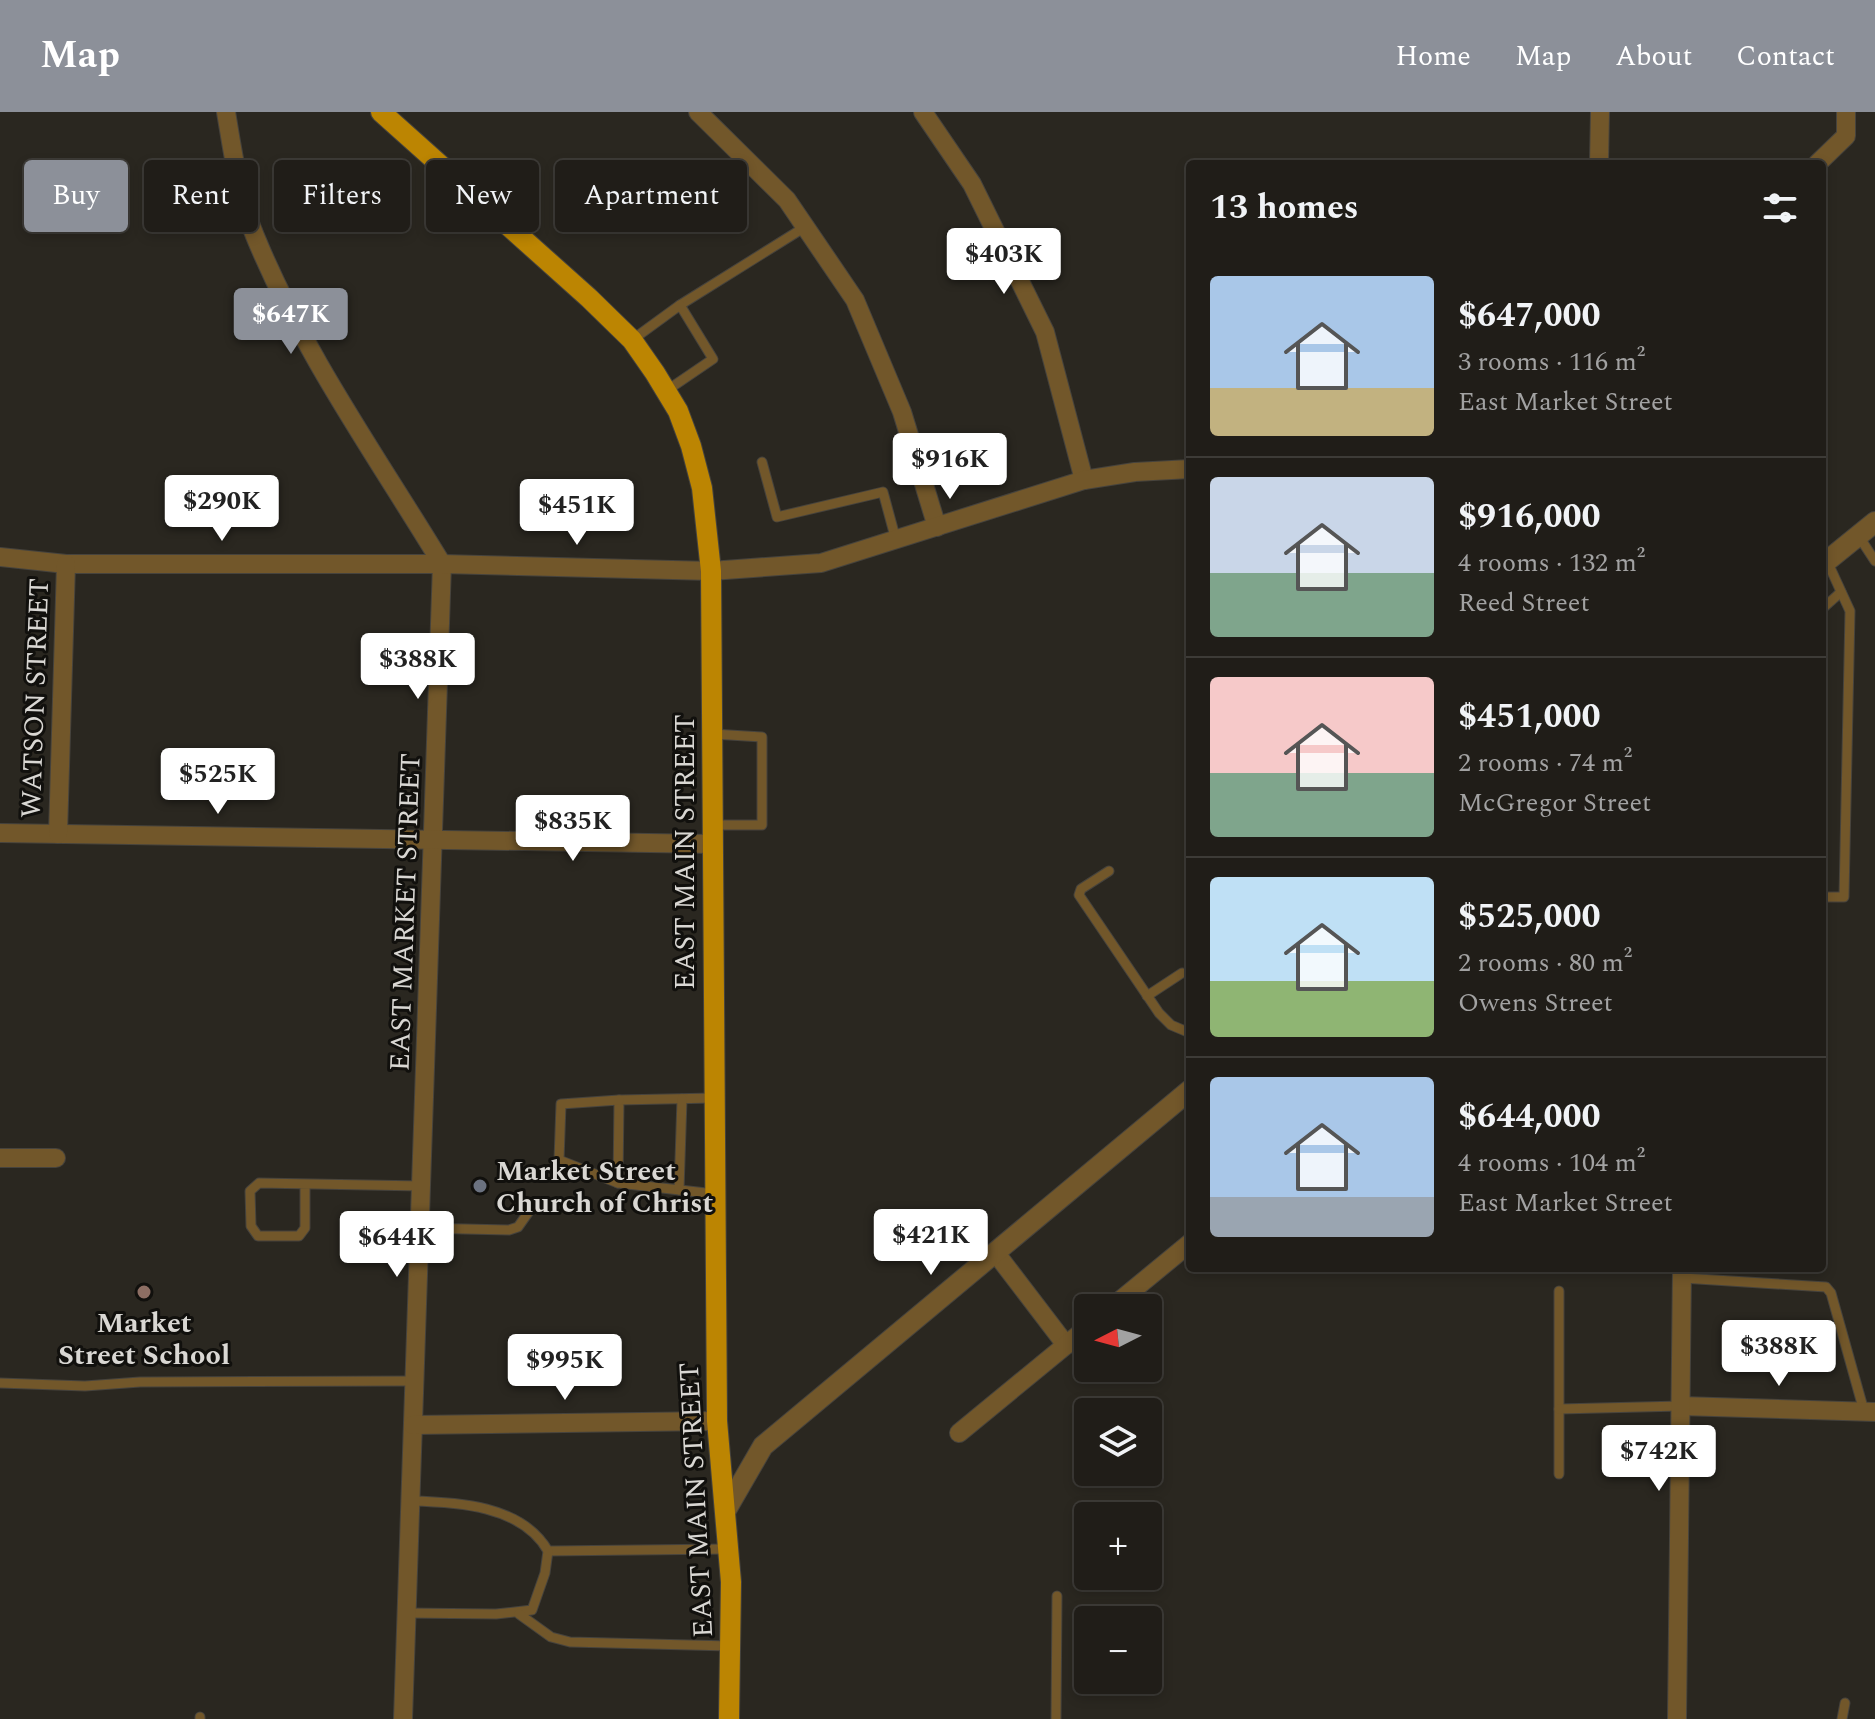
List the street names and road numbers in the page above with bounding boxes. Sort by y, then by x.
street label: WATSON STREET [10,577,61,819]
street label: EAST MAIN STREET [664,714,707,990]
street label: EAST MARKET STREET [378,752,433,1072]
street label: EAST MAIN STREET [668,1361,725,1639]

